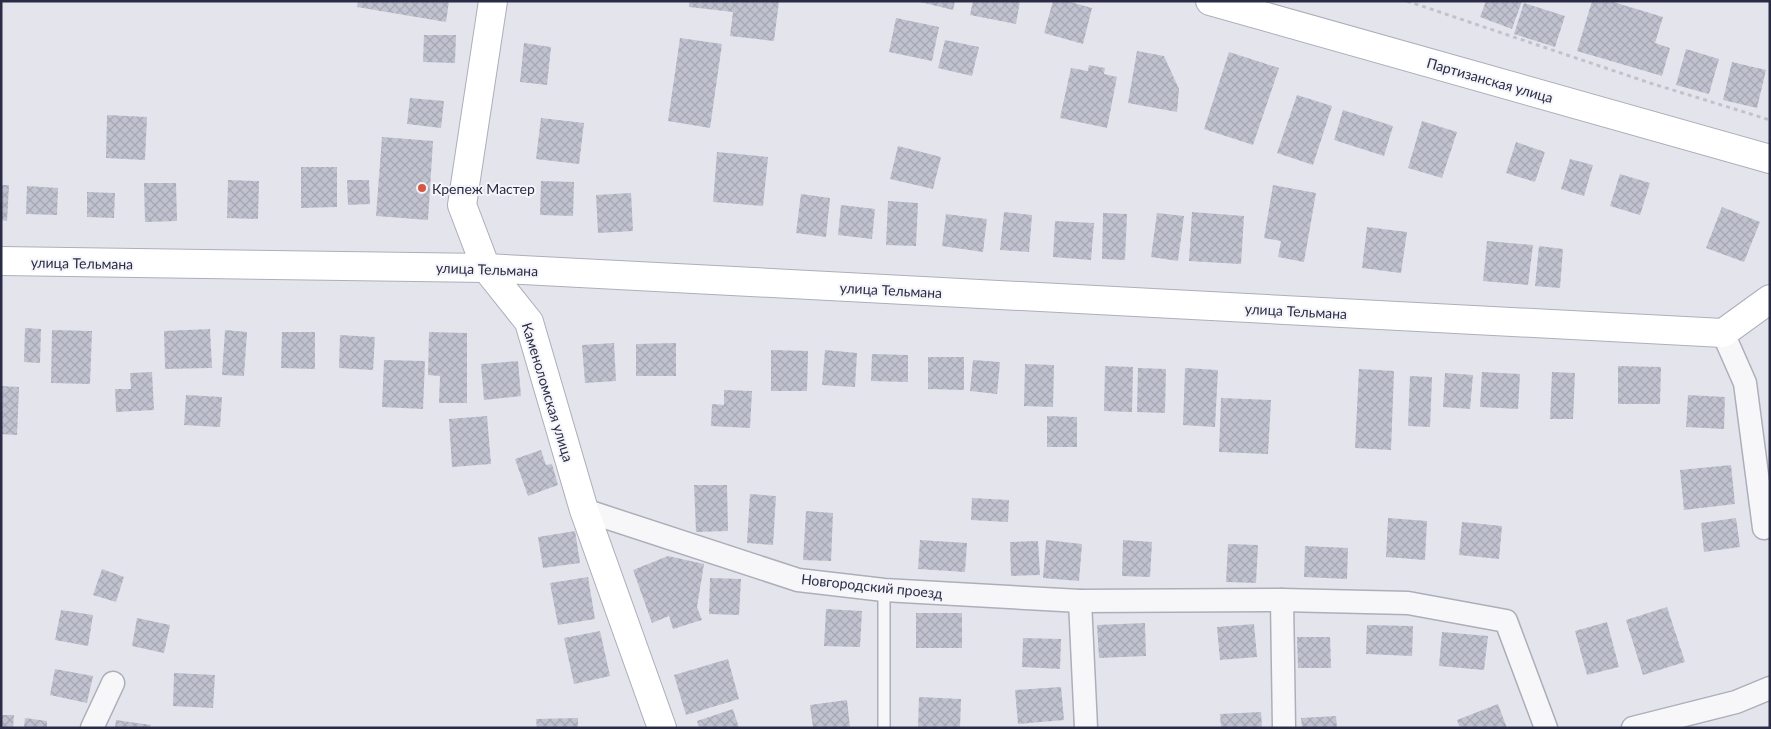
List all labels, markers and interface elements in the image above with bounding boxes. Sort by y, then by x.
street label: Партизанская улица [1425,54,1555,106]
place label: Крепеж Мастер [432,180,535,197]
marker: Крепеж Мастер [416,182,428,194]
street label: улица Тельмана [31,254,133,272]
street label: улица Тельмана [436,259,538,279]
street label: улица Тельмана [839,279,943,301]
street label: улица Тельмана [1244,300,1348,322]
street label: Каменоломская улица [519,320,577,464]
street label: Новгородский проезд [800,570,944,602]

